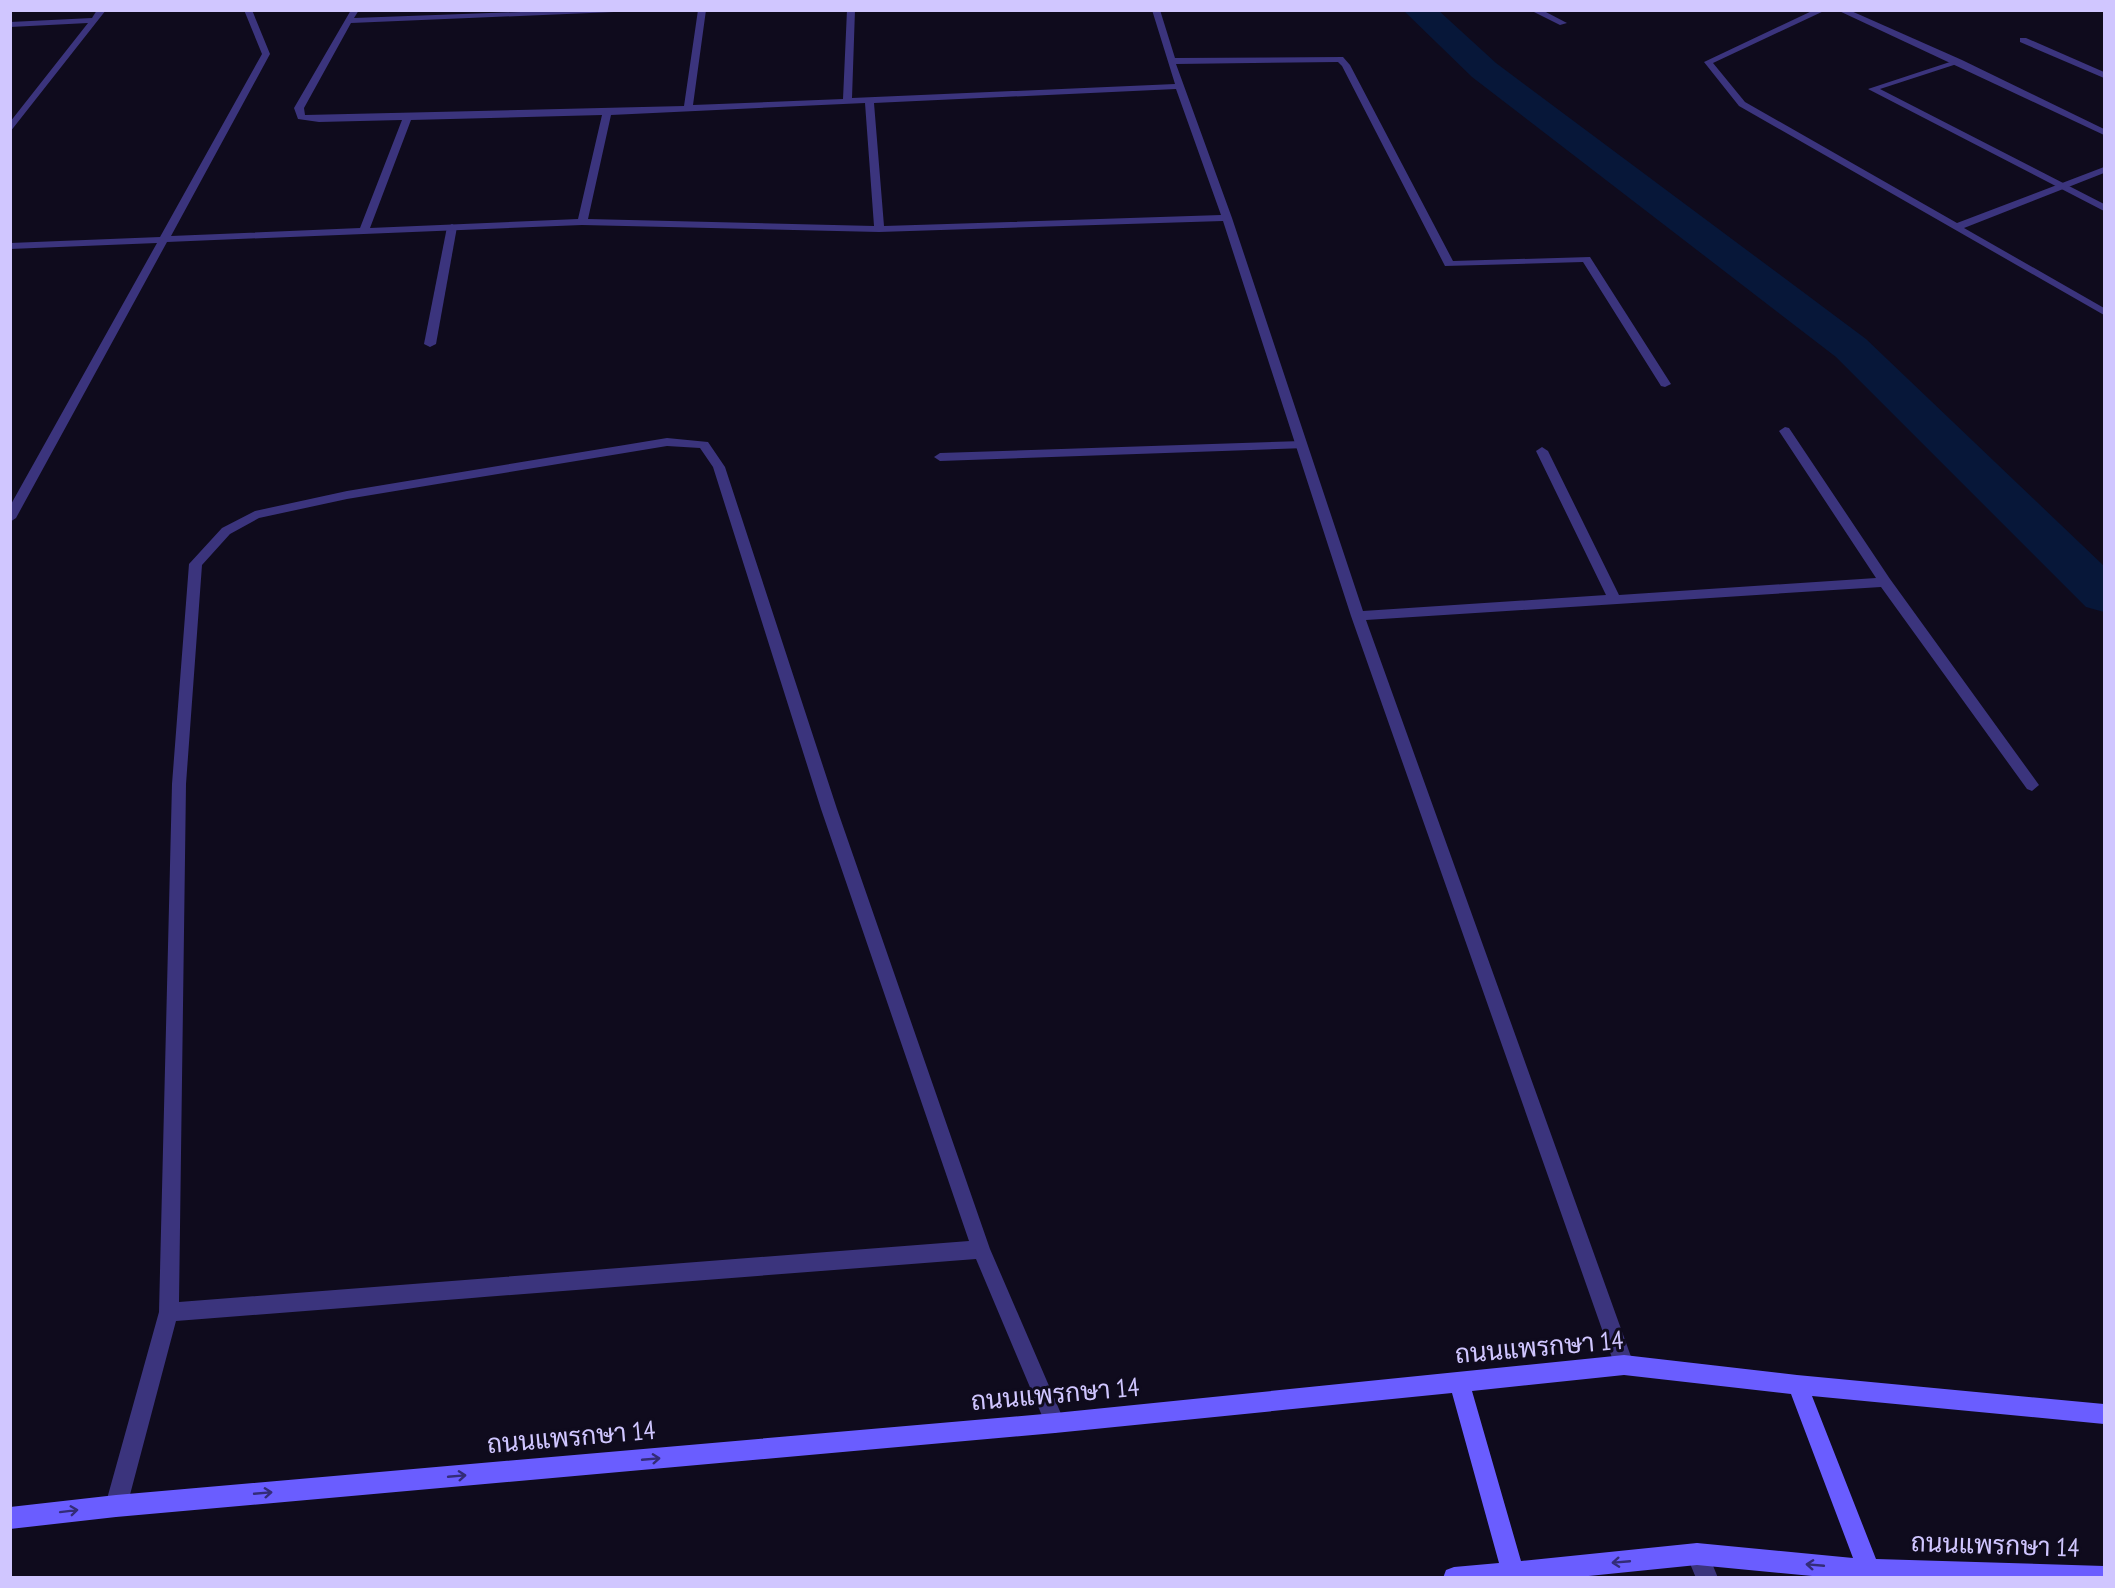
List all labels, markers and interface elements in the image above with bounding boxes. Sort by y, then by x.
street label: ถนนแพรกษา 14 [1453,1323,1625,1370]
street label: ถนนแพรกษา 14 [969,1370,1141,1417]
street label: ถนนแพรกษา 14 [485,1413,657,1460]
one-way arrow [641,1453,661,1464]
one-way arrow [446,1470,466,1481]
one-way arrow [252,1487,272,1498]
one-way arrow [58,1506,78,1517]
street label: ถนนแพรกษา 14 [1910,1525,2080,1564]
one-way arrow [1612,1557,1632,1568]
one-way arrow [1806,1559,1826,1570]

